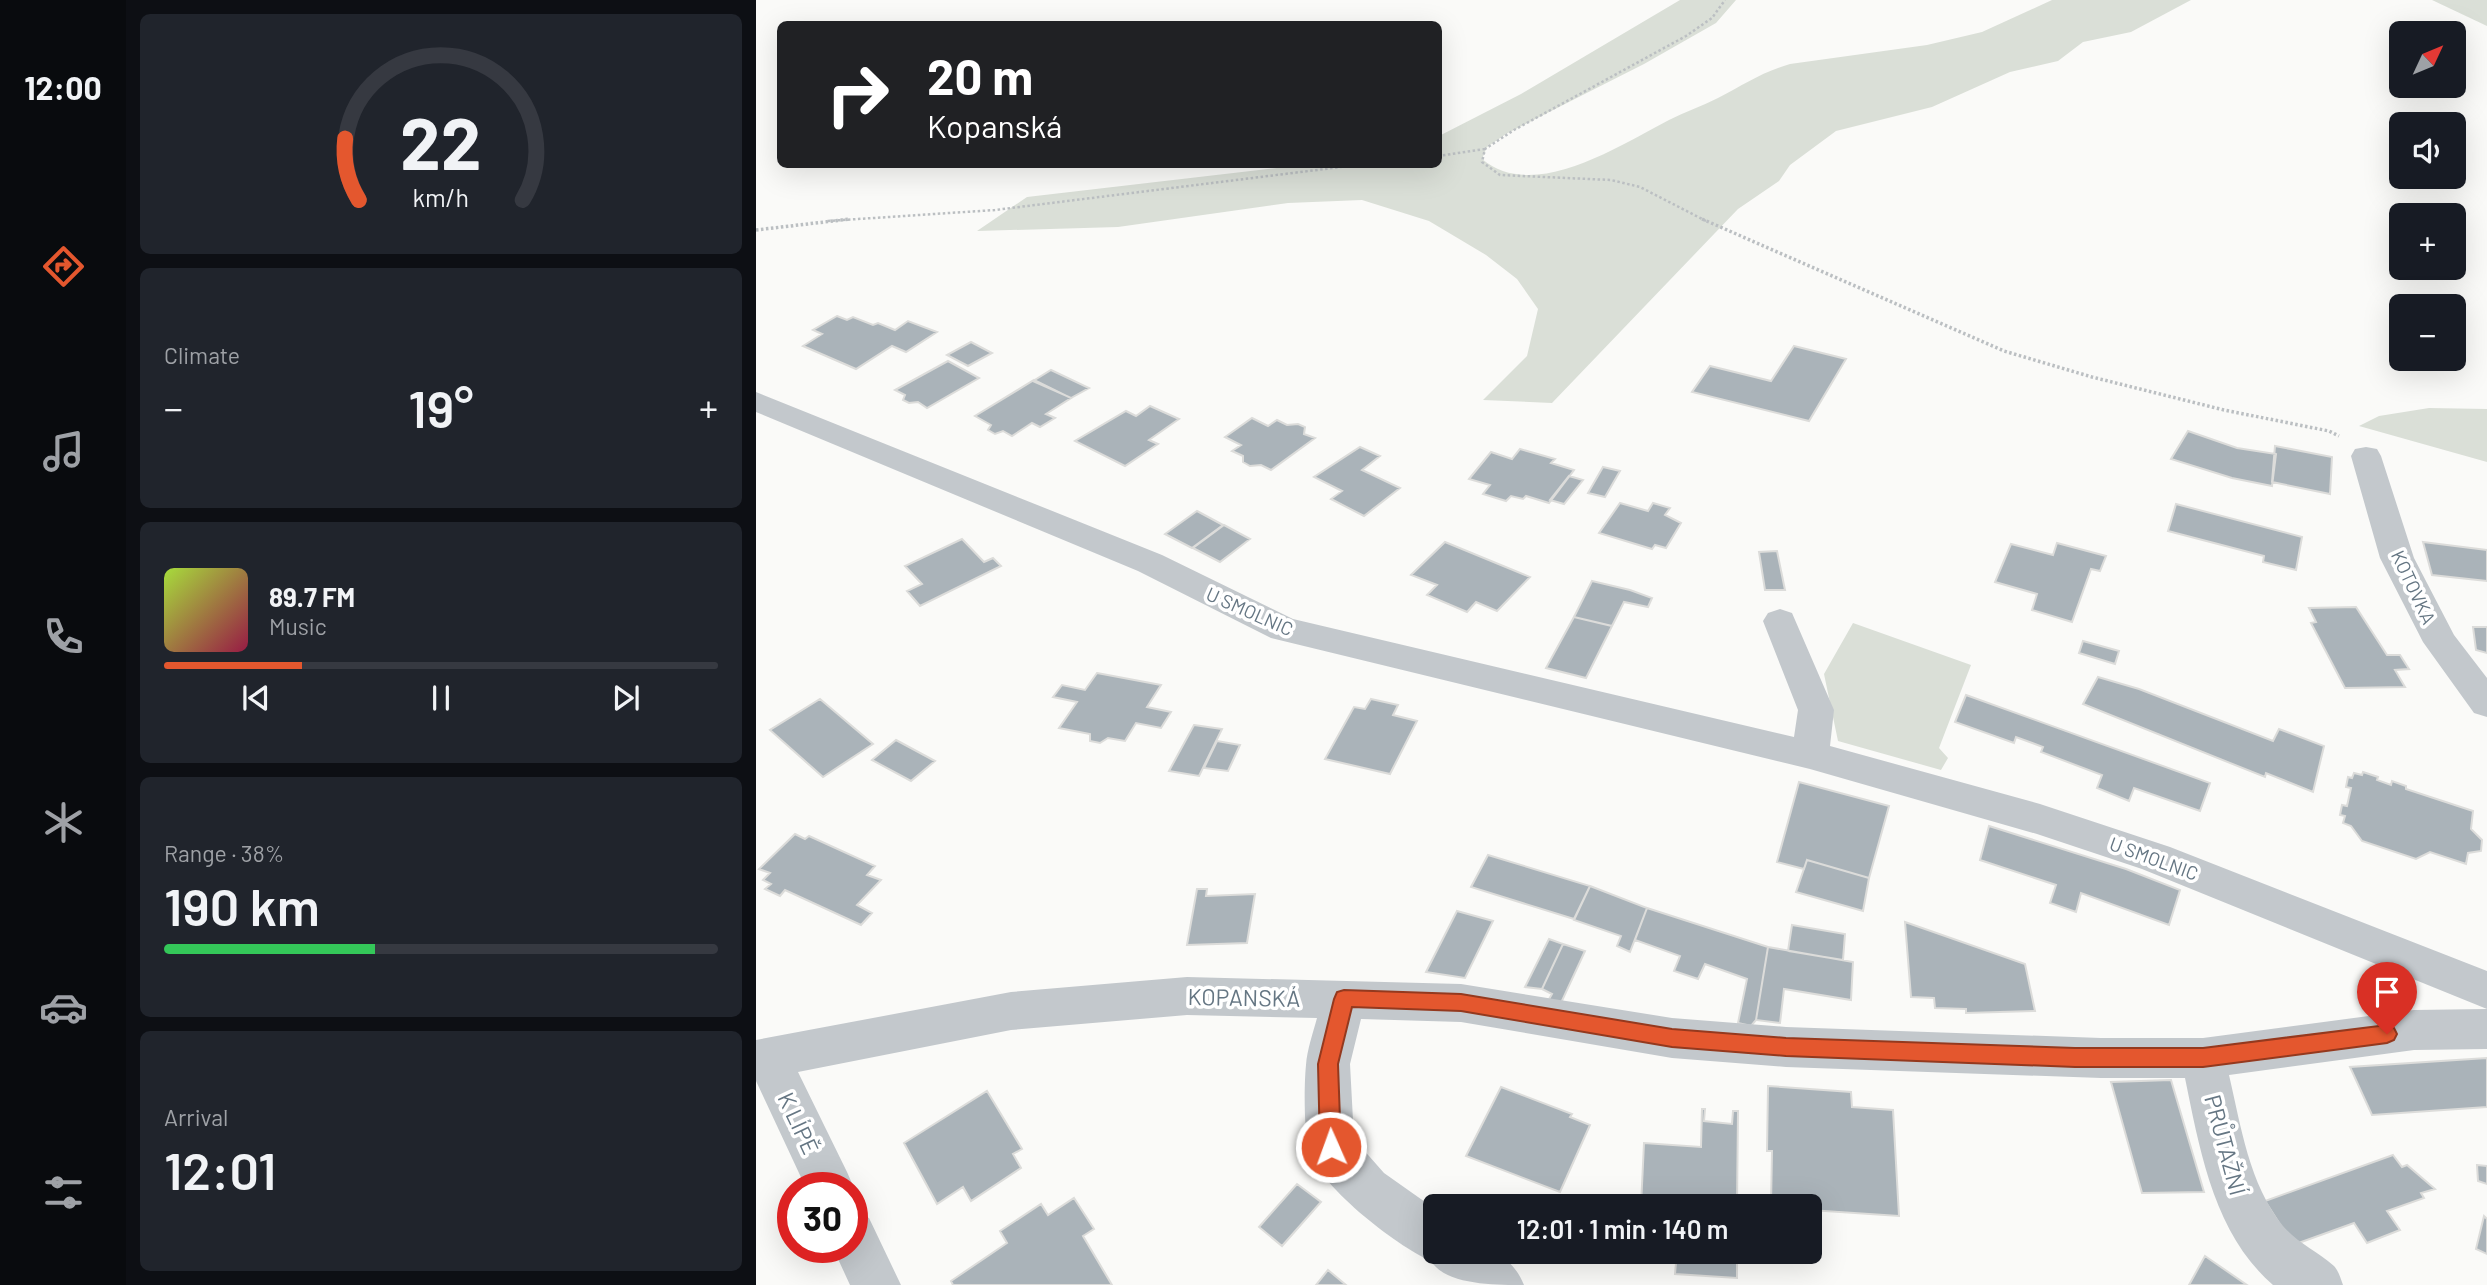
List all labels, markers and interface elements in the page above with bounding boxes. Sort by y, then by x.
north arrow [2389,21,2466,98]
map controls [2389,21,2466,371]
text: 20 m [927,46,1033,105]
icon: right [812,49,903,140]
text: 12:00 [24,68,102,106]
text: 22 [400,97,482,185]
text: Kopanská [927,106,1062,144]
button: sound [2389,112,2466,189]
text: km/h [413,182,469,212]
button: + [2389,203,2466,280]
icon: directions [39,242,88,291]
button: − [2389,294,2466,371]
text: Climate [164,341,240,369]
text: 19° [408,376,474,438]
text: − [164,384,183,430]
text: + [699,384,718,430]
icon: music [39,427,88,476]
street label: KOTOVKA [2387,546,2441,628]
text: 89.7 FM [269,581,355,612]
street label: U SMOLNIC [1203,582,1297,640]
icon: phone [39,612,88,661]
text: Music [269,612,327,640]
icon: previous [237,679,275,717]
icon: pause [422,679,460,717]
icon: next [607,679,645,717]
icon: climate [39,798,88,847]
street label: U SMOLNIC [2107,831,2201,885]
text: Range · 38% [164,839,284,867]
text: 190 km [164,874,320,936]
pin [2357,962,2417,1034]
icon: arrive [2368,973,2406,1011]
street label: KOPANSKÁ [1187,982,1301,1012]
icon: car [39,983,88,1032]
street label: K LÍPĚ [773,1088,825,1158]
street label: PRŮTAŽNÍ [2199,1092,2253,1198]
text: Arrival [164,1103,228,1131]
position arrow [1294,1110,1368,1184]
text: 12:01 [164,1138,276,1200]
icon: filters [39,1168,88,1217]
speed limit sign: 30 [777,1172,868,1263]
text: 12:01 · 1 min · 140 m [1517,1213,1728,1244]

